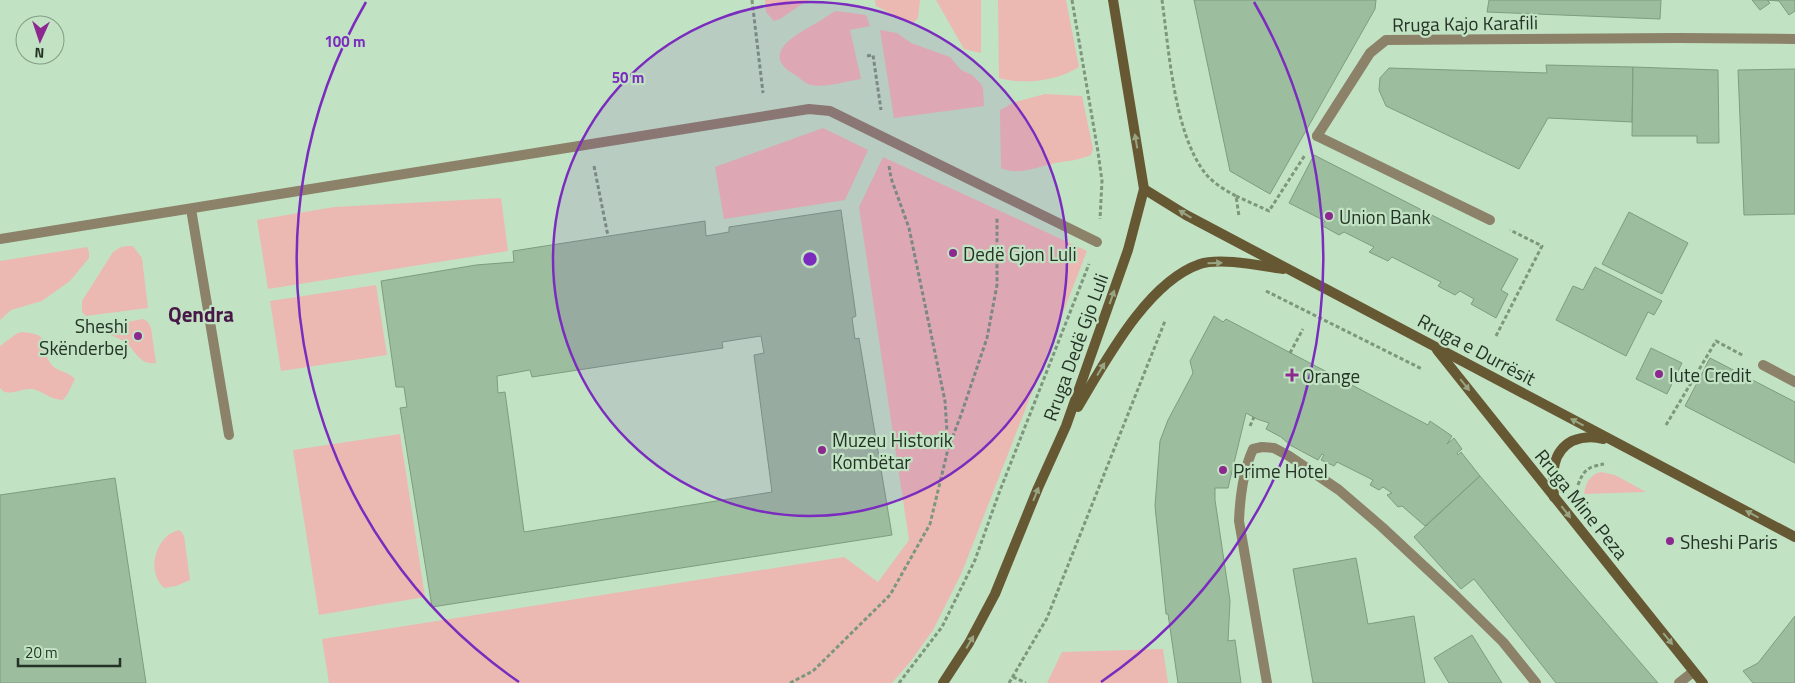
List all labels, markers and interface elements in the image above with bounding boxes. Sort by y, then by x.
street label: Rruga Kajo Karafili [1392,7,1538,39]
north arrow [15,15,65,65]
text: 100 m [324,30,366,53]
text: N [34,43,45,64]
text: 50 m [612,66,644,89]
one-way arrow [1132,133,1140,149]
place label: Union Bank [1339,202,1431,231]
one-way arrow [1178,210,1191,219]
marker: Union Bank [1323,210,1335,222]
place label: Dedë Gjon Luli [963,239,1077,268]
marker: Dedë Gjon Luli [947,247,959,259]
centre of rings [801,250,819,268]
one-way arrow [1208,259,1224,267]
street label: Rruga Dedë Gjo Luli [1035,269,1115,425]
one-way arrow [1109,290,1116,305]
district label: Qendra [168,298,234,330]
street label: Rruga e Durrësit [1413,306,1542,393]
place label: Sheshi Skënderbej [39,311,128,362]
marker: Sheshi Skënderbej [132,330,144,342]
place label: Iute Credit [1669,360,1752,389]
place label: Orange [1302,361,1360,390]
one-way arrow [1096,363,1105,376]
marker: Iute Credit [1653,368,1665,380]
marker: Orange [1286,369,1298,381]
one-way arrow [1460,378,1470,392]
one-way arrow [1570,418,1584,426]
place label: Muzeu Historik Kombëtar [832,425,953,476]
street label: Rruga Mine Peza [1528,442,1636,566]
marker: Muzeu Historik Kombëtar [816,444,828,456]
place label: Prime Hotel [1233,456,1328,485]
marker: Prime Hotel [1217,464,1229,476]
one-way arrow [1032,487,1040,501]
one-way arrow [1561,505,1572,518]
one-way arrow [1745,510,1759,518]
place label: Sheshi Paris [1680,527,1778,556]
marker: Sheshi Paris [1664,535,1676,547]
one-way arrow [1662,632,1673,645]
scale bar [18,636,120,668]
one-way arrow [965,636,974,649]
text: 20 m [25,641,58,664]

